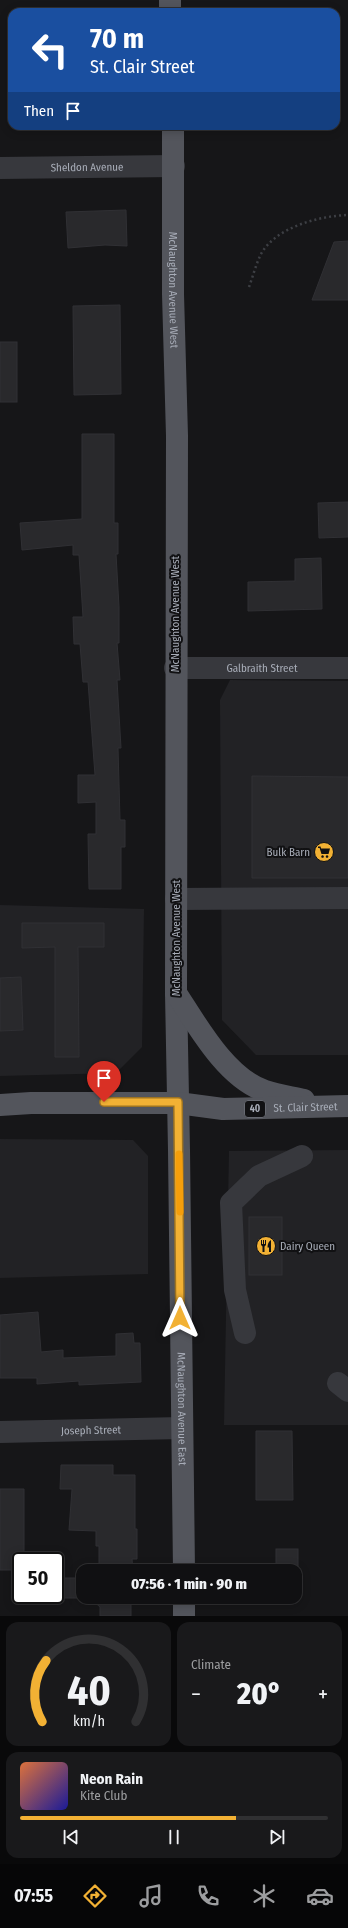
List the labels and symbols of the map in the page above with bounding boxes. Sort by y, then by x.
street label: Sheldon Avenue [51,160,123,174]
street label: McNaughton Avenue West [167,232,181,349]
street label: McNaughton Avenue West [169,555,182,672]
street label: Galbraith Street [226,662,298,675]
supermarket icon: Bulk Barn [313,841,335,863]
place label: Bulk Barn [267,846,310,859]
street label: McNaughton Avenue West [170,879,183,996]
pin [87,1061,121,1102]
street label: St. Clair Street [273,1100,338,1114]
road number: 40 [245,1101,265,1117]
restaurant icon: Dairy Queen [255,1235,277,1257]
place label: Dairy Queen [280,1240,335,1253]
position arrow [159,1297,201,1339]
street label: McNaughton Avenue East [175,1352,189,1466]
street label: Joseph Street [61,1423,122,1437]
speed limit sign: 50 [12,1552,64,1604]

